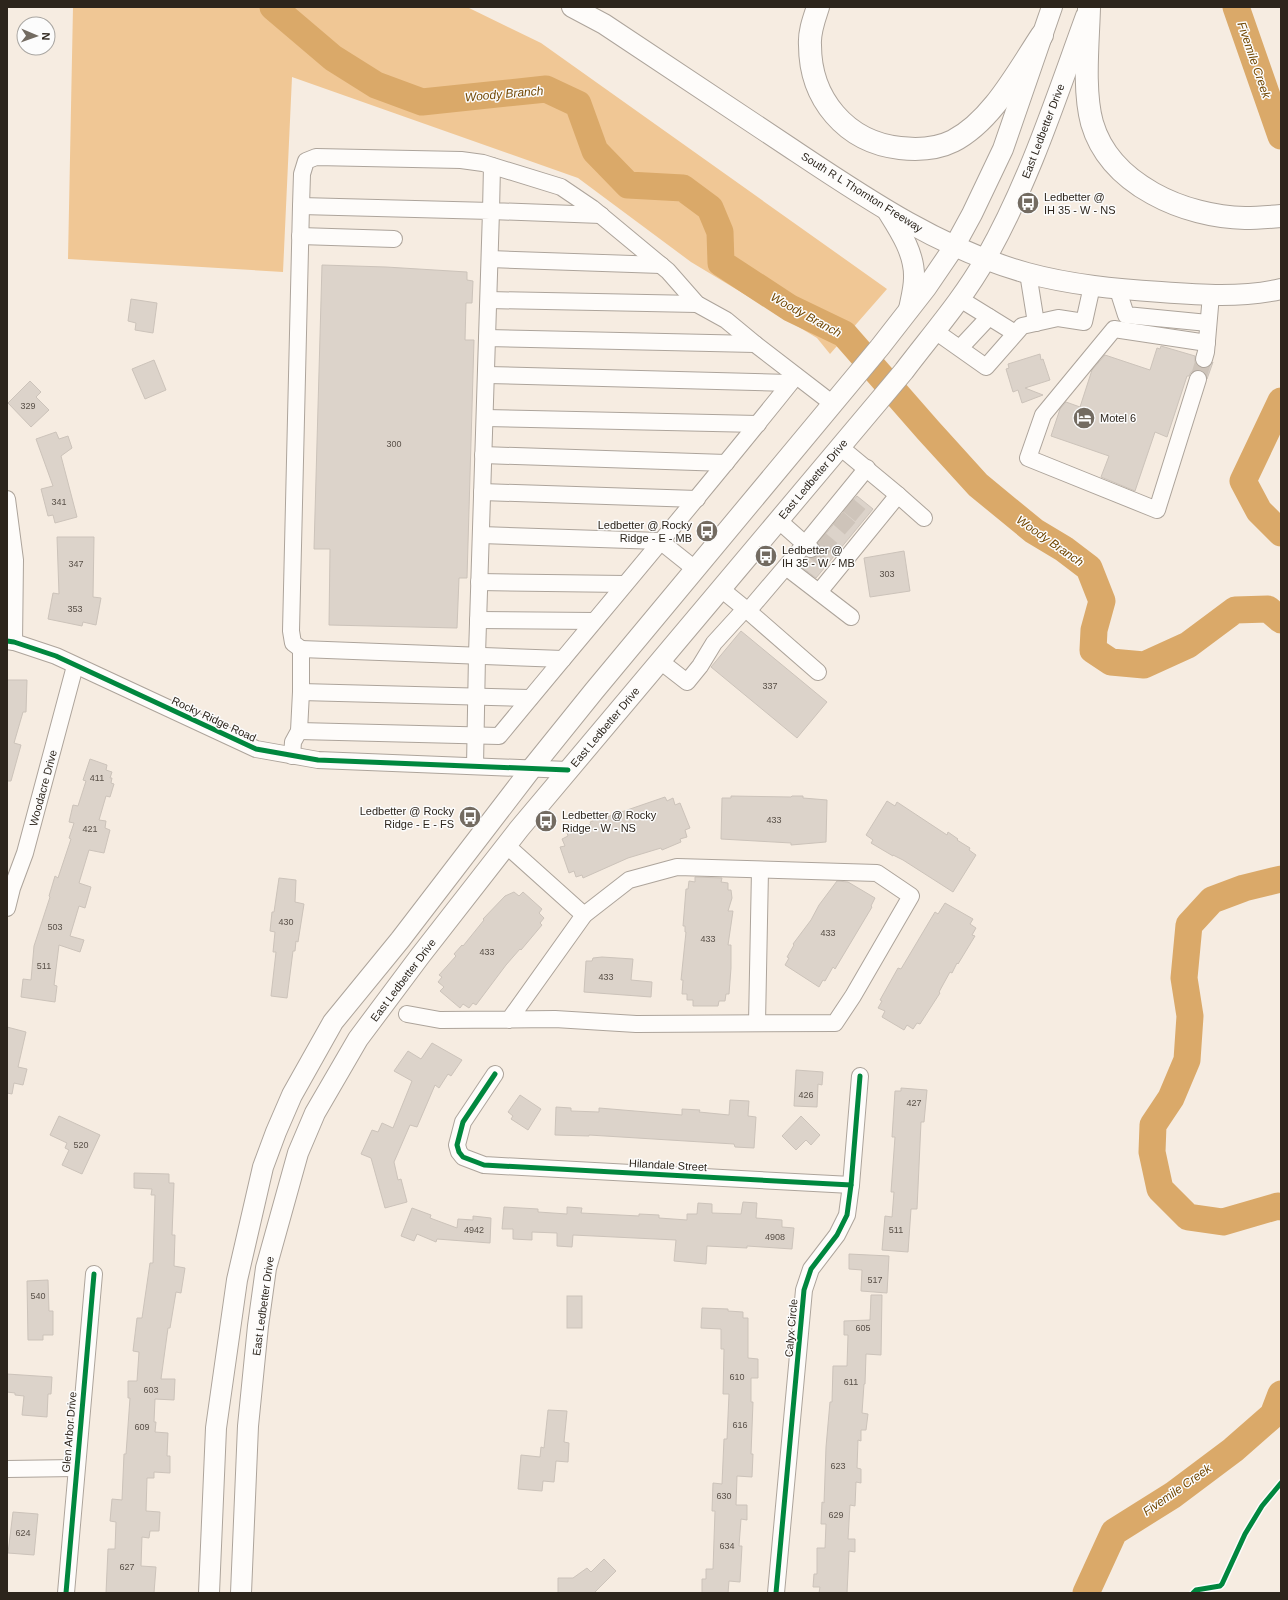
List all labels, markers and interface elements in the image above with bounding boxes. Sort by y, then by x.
north arrow [16,16,56,56]
water label: Fivemile Creek [1234,20,1274,101]
text: N [40,32,52,41]
street label: East Ledbetter Drive [1019,82,1067,180]
water label: Woody Branch [464,84,544,104]
street label: South R L Thornton Freeway [799,150,925,235]
bus stop icon: Ledbetter @ IH 35 - W - NS [1015,190,1041,216]
place label: Ledbetter @ IH 35 - W - NS [1044,191,1116,216]
water label: Woody Branch [768,290,844,340]
house number: 329 [20,401,36,411]
hotel icon: Motel 6 [1071,405,1097,431]
place label: Motel 6 [1100,412,1136,424]
street label: East Ledbetter Drive [776,437,850,521]
house number: 300 [386,439,402,449]
house number: 341 [51,497,67,507]
water label: Woody Branch [1014,513,1087,569]
bus stop icon: Ledbetter @ Rocky Ridge - E - MB [694,518,720,544]
place label: Ledbetter @ Rocky Ridge - E - MB [598,519,692,544]
bus stop icon: Ledbetter @ IH 35 - W - MB [753,543,779,569]
place label: Ledbetter @ IH 35 - W - MB [782,544,855,569]
house number: 347 [68,559,84,569]
house number: 303 [879,569,895,579]
house number: 353 [67,604,83,614]
house number: 337 [762,681,778,691]
street label: East Ledbetter Drive [568,685,642,769]
street label: Rocky Ridge Road [170,694,258,744]
street label: Woodacre Drive [27,748,59,828]
house number: 411 [90,773,104,783]
bus stop icon: Ledbetter @ Rocky Ridge - E - FS [457,804,483,830]
place label: Ledbetter @ Rocky Ridge - E - FS [360,805,454,830]
bus stop icon: Ledbetter @ Rocky Ridge - W - NS [533,808,559,834]
place label: Ledbetter @ Rocky Ridge - W - NS [562,809,657,834]
house number: 433 [766,815,782,825]
house number: 421 [82,824,98,834]
house number: 430 [278,917,294,927]
house number: 503 [47,922,63,932]
house number: 433 [820,928,836,938]
house number: 433 [700,934,716,944]
street label: East Ledbetter Drive [368,936,438,1024]
house number: 433 [479,947,495,957]
house number: 511 [37,961,51,971]
house number: 433 [598,972,614,982]
house number: 426 [798,1090,814,1100]
house number: 427 [906,1098,922,1108]
house number: 520 [73,1140,89,1150]
street label: Hilandale Street [629,1157,707,1173]
house number: 4942 [464,1225,484,1235]
house number: 511 [889,1225,903,1235]
house number: 4908 [765,1232,785,1242]
street label: East Ledbetter Drive [250,1256,276,1356]
house number: 517 [867,1275,883,1285]
house number: 540 [30,1291,46,1301]
street label: Calyx Circle [782,1298,800,1358]
house number: 605 [855,1323,871,1333]
house number: 610 [729,1372,745,1382]
house number: 611 [844,1377,858,1387]
house number: 603 [143,1385,159,1395]
street label: Glen Arbor Drive [59,1391,79,1473]
house number: 616 [732,1420,748,1430]
house number: 609 [134,1422,150,1432]
house number: 623 [830,1461,846,1471]
water label: Fivemile Creek [1140,1461,1215,1519]
house number: 630 [716,1491,732,1501]
house number: 629 [828,1510,844,1520]
house number: 624 [15,1528,31,1538]
house number: 634 [719,1541,735,1551]
house number: 627 [119,1562,135,1572]

